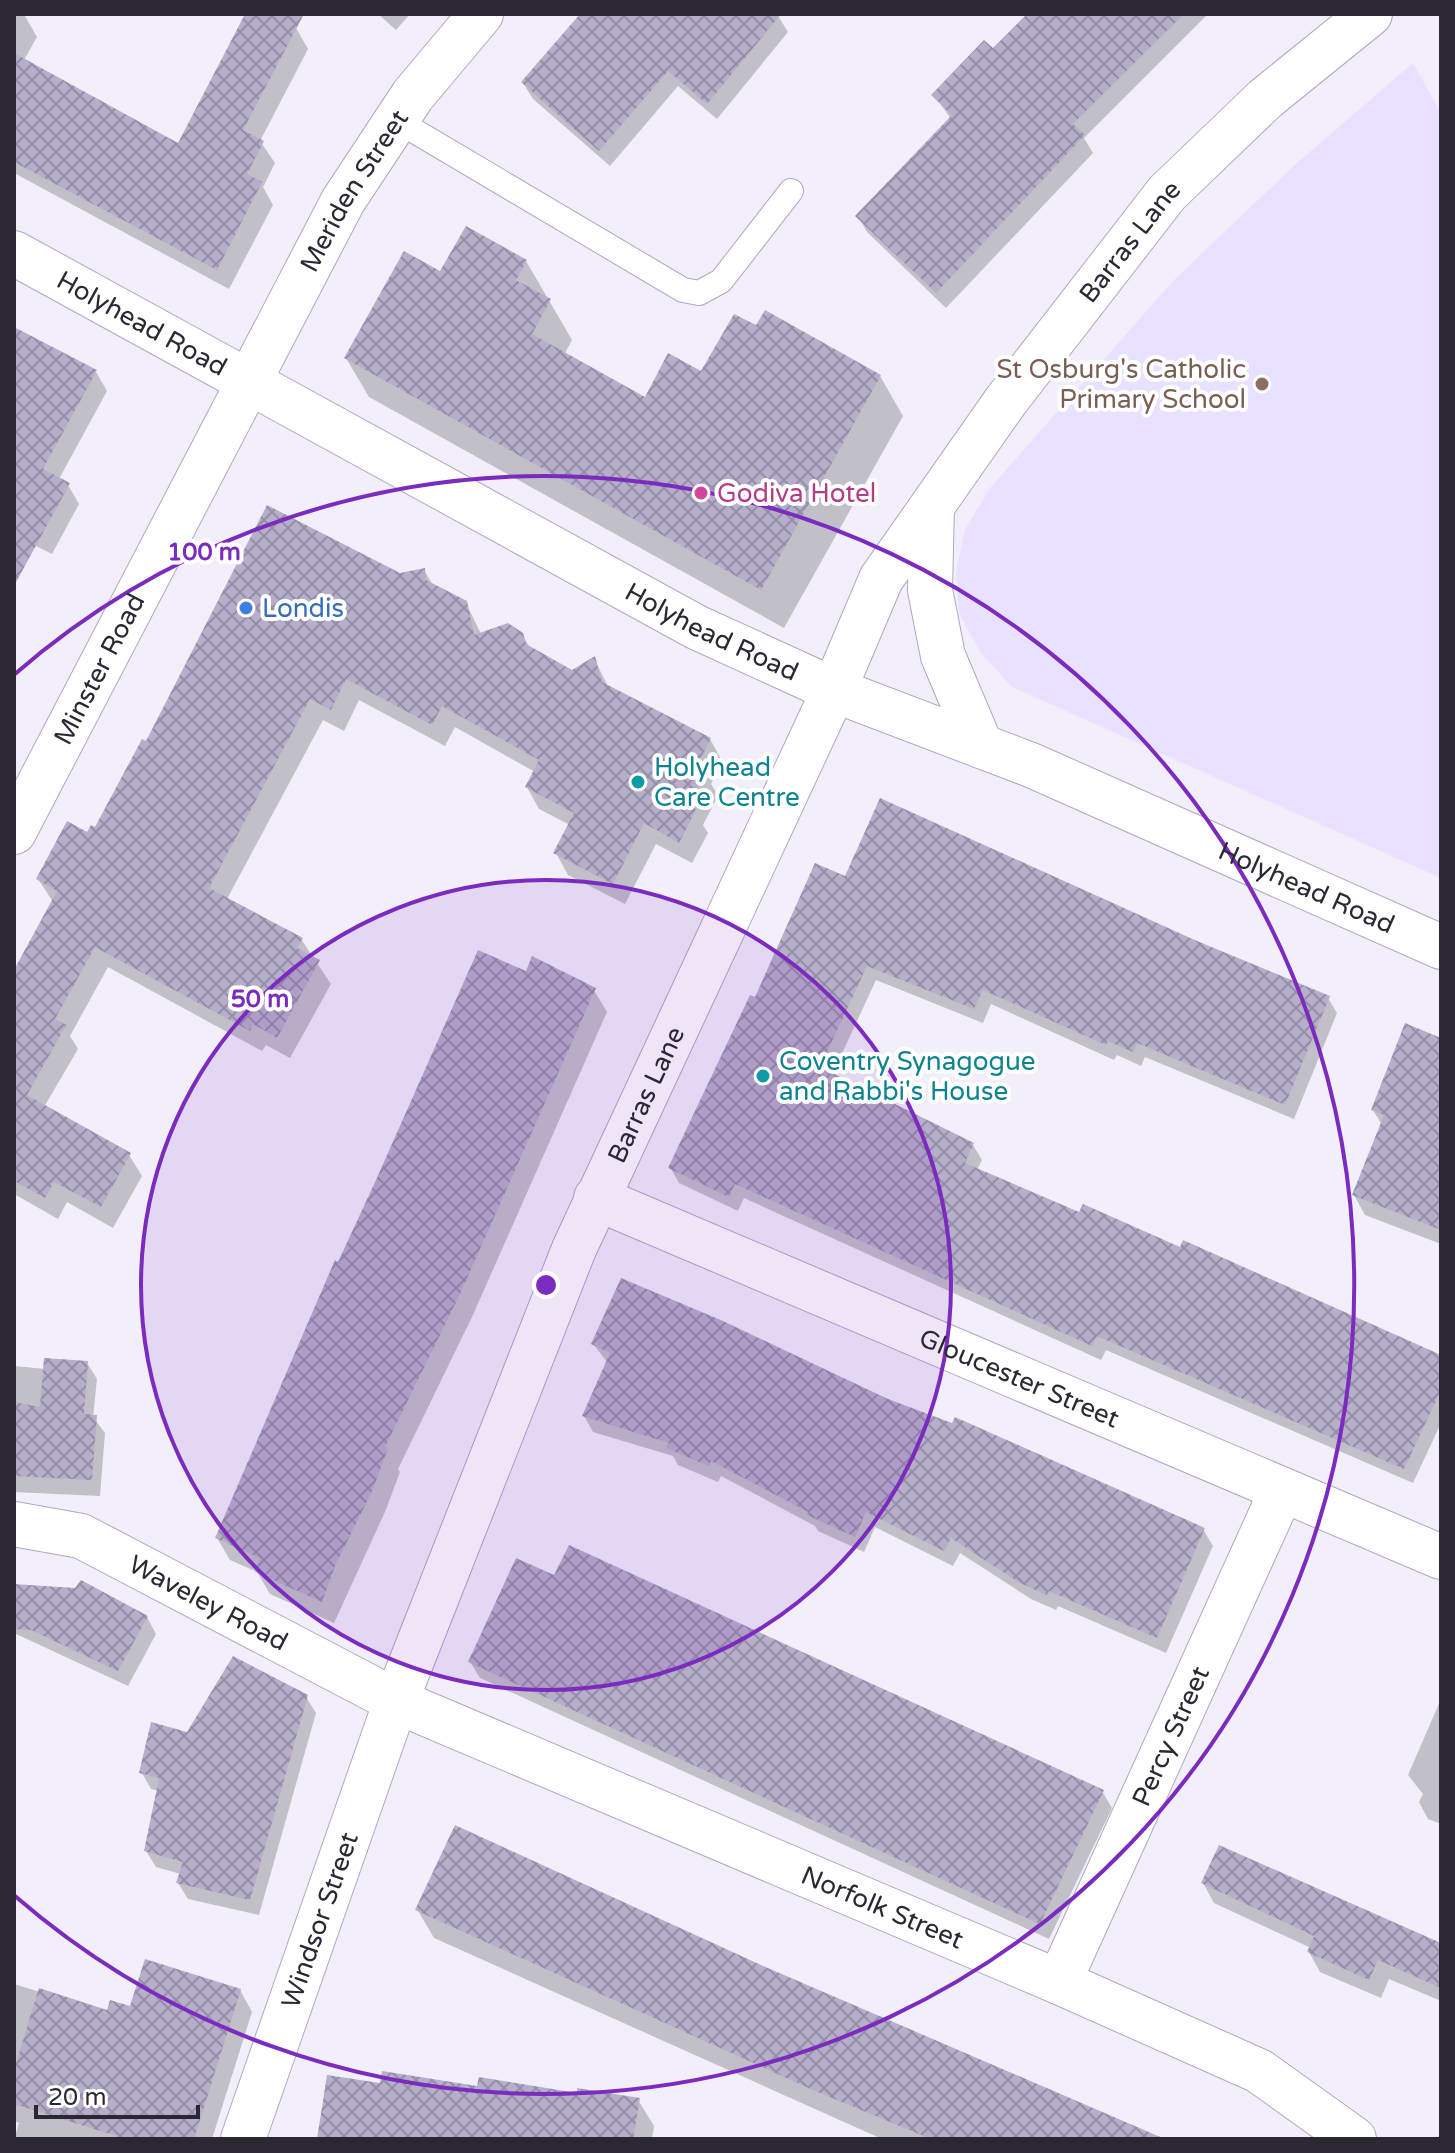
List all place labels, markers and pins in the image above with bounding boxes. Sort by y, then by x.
place label: St Osburg's Catholic Primary School [996,354,1246,415]
marker: St Osburg's Catholic Primary School [1253,375,1271,393]
place label: Godiva Hotel [717,478,876,509]
marker: Godiva Hotel [692,484,710,502]
place label: Londis [262,593,344,624]
marker: Londis [237,599,255,617]
place label: Holyhead Care Centre [654,752,800,813]
marker: Holyhead Care Centre [629,773,647,791]
place label: Coventry Synagogue and Rabbi's House [779,1046,1036,1107]
marker: Coventry Synagogue and Rabbi's House [754,1067,772,1085]
centre of rings [532,1271,560,1299]

